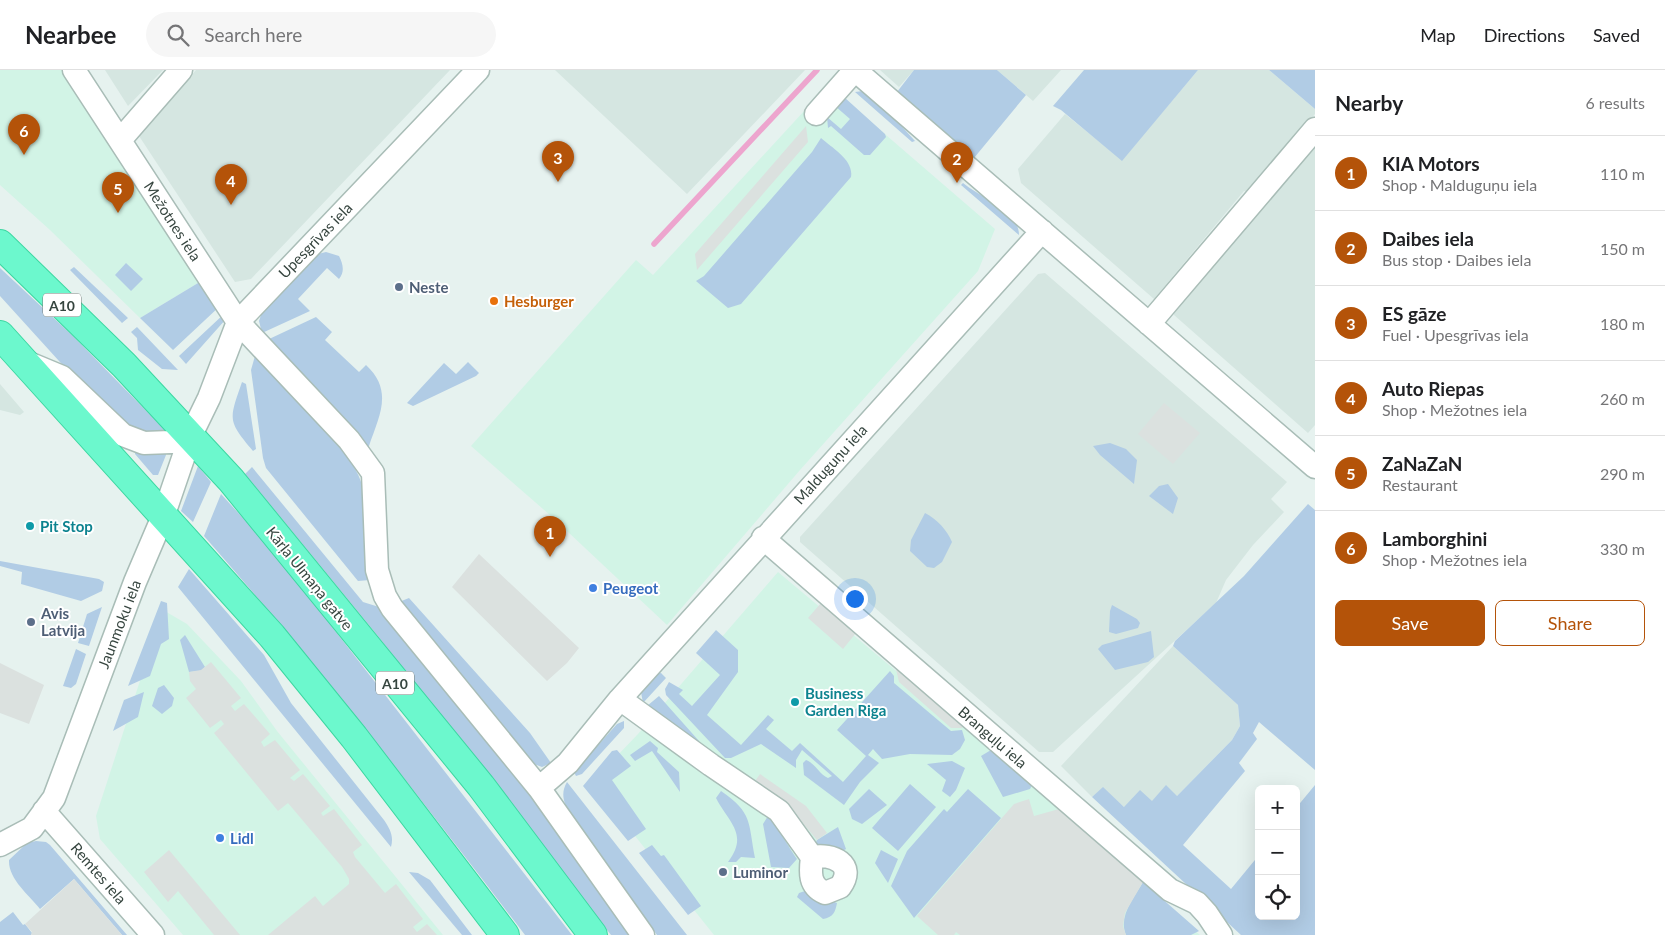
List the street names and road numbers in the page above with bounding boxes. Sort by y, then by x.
street label: Mežotnes iela [141,178,205,264]
street label: Upesgrīvas iela [274,198,356,282]
road number: A10 [43,294,81,316]
street label: Malduguņu iela [790,421,870,507]
street label: Kārļa Ulmaņa gatve [263,523,357,633]
street label: Jaunmoku iela [94,577,144,671]
road number: A10 [376,672,414,694]
street label: Branguļu iela [955,702,1031,772]
street label: Remtes iela [68,839,130,907]

